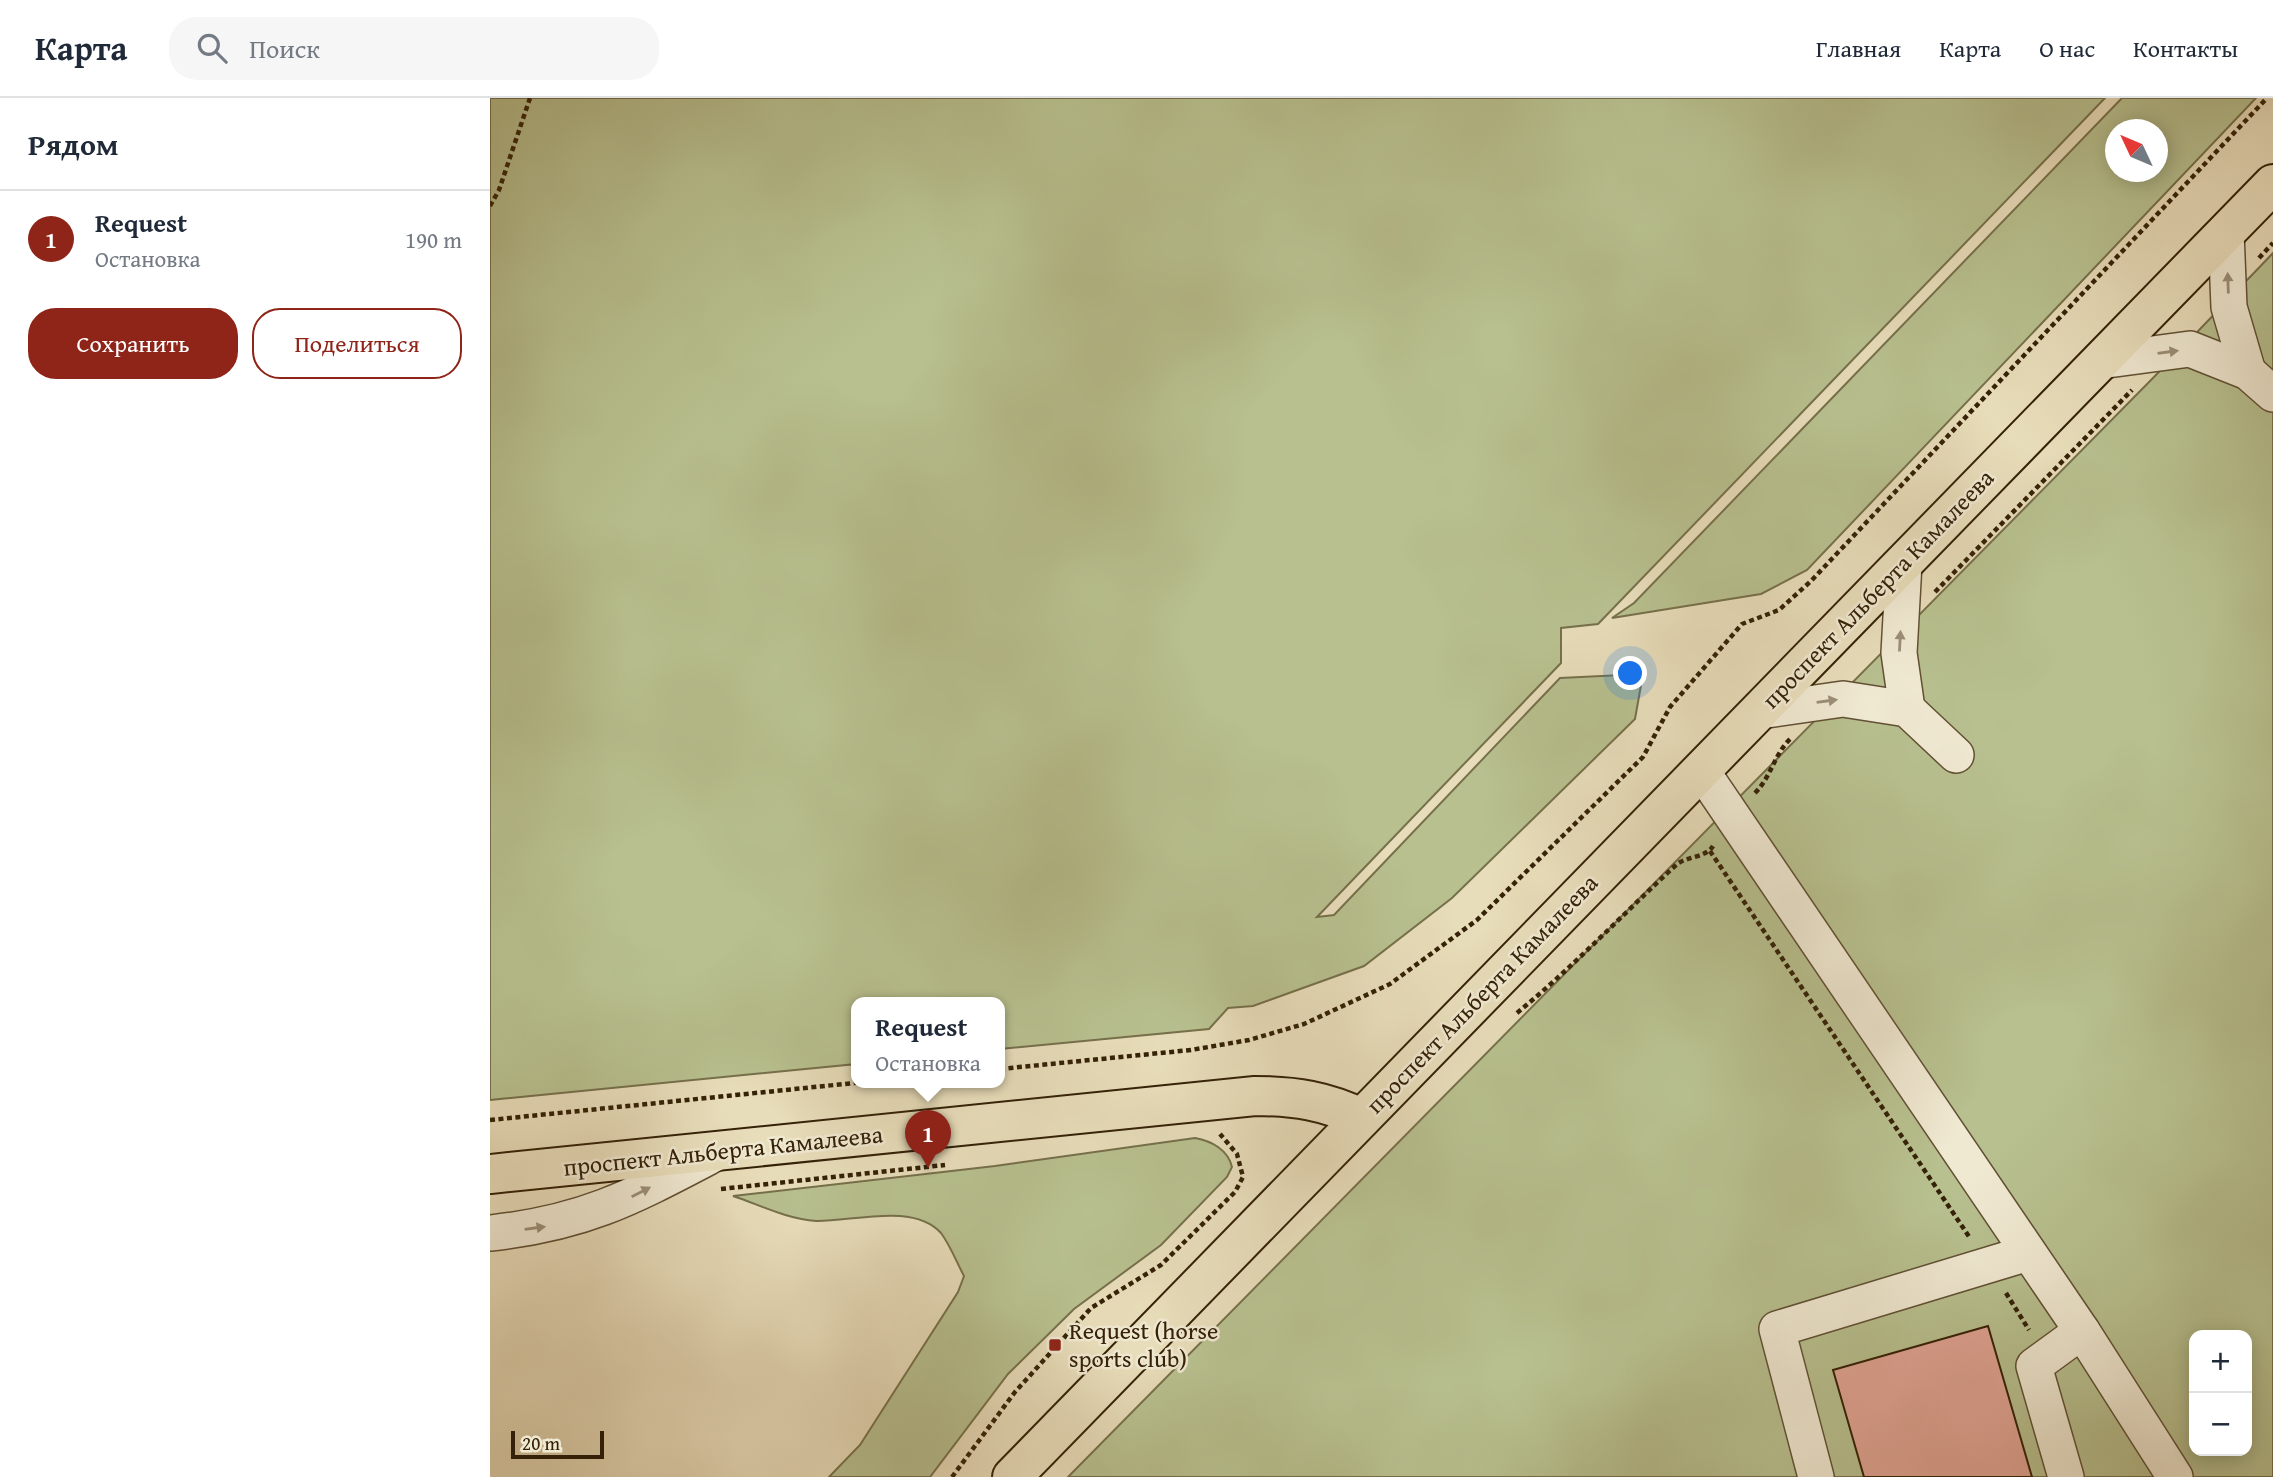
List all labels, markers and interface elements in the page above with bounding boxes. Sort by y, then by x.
search box [169,17,659,80]
text: Карта [35,24,127,72]
icon: search [193,29,231,67]
text: Поиск [249,29,320,68]
text: Главная [1816,31,1901,66]
text: Карта [1939,31,2001,66]
text: О нас [2039,31,2095,66]
text: Контакты [2133,31,2238,66]
north arrow [2105,119,2168,182]
text: Рядом [28,122,119,166]
text: Request [95,203,187,242]
text: 1 [45,223,57,256]
text: 190 m [405,223,462,256]
text: Остановка [95,242,201,275]
one-way arrow [2222,271,2233,293]
button: Сохранить [28,308,238,379]
button: Поделиться [252,308,462,379]
one-way arrow [2157,347,2179,358]
street label: проспект Альберта Камалеева [1754,461,2002,716]
one-way arrow [1894,630,1905,652]
your location [1613,656,1647,690]
one-way arrow [1817,696,1839,707]
street label: проспект Альберта Камалеева [1358,866,1606,1121]
popup [851,997,1005,1088]
text: Request [875,1007,967,1046]
text: Остановка [875,1046,981,1079]
pin: 1 [905,1110,951,1168]
street label: проспект Альберта Камалеева [561,1116,885,1185]
one-way arrow [632,1187,652,1199]
one-way arrow [524,1222,546,1233]
place label: Request (horse sports club) [1069,1313,1218,1376]
map controls [2189,1330,2252,1456]
button: + [2189,1330,2252,1393]
marker: Request (horse sports club) [1047,1337,1063,1353]
button: − [2189,1393,2252,1456]
scale bar [511,1428,604,1460]
text: 20 m [522,1429,560,1457]

